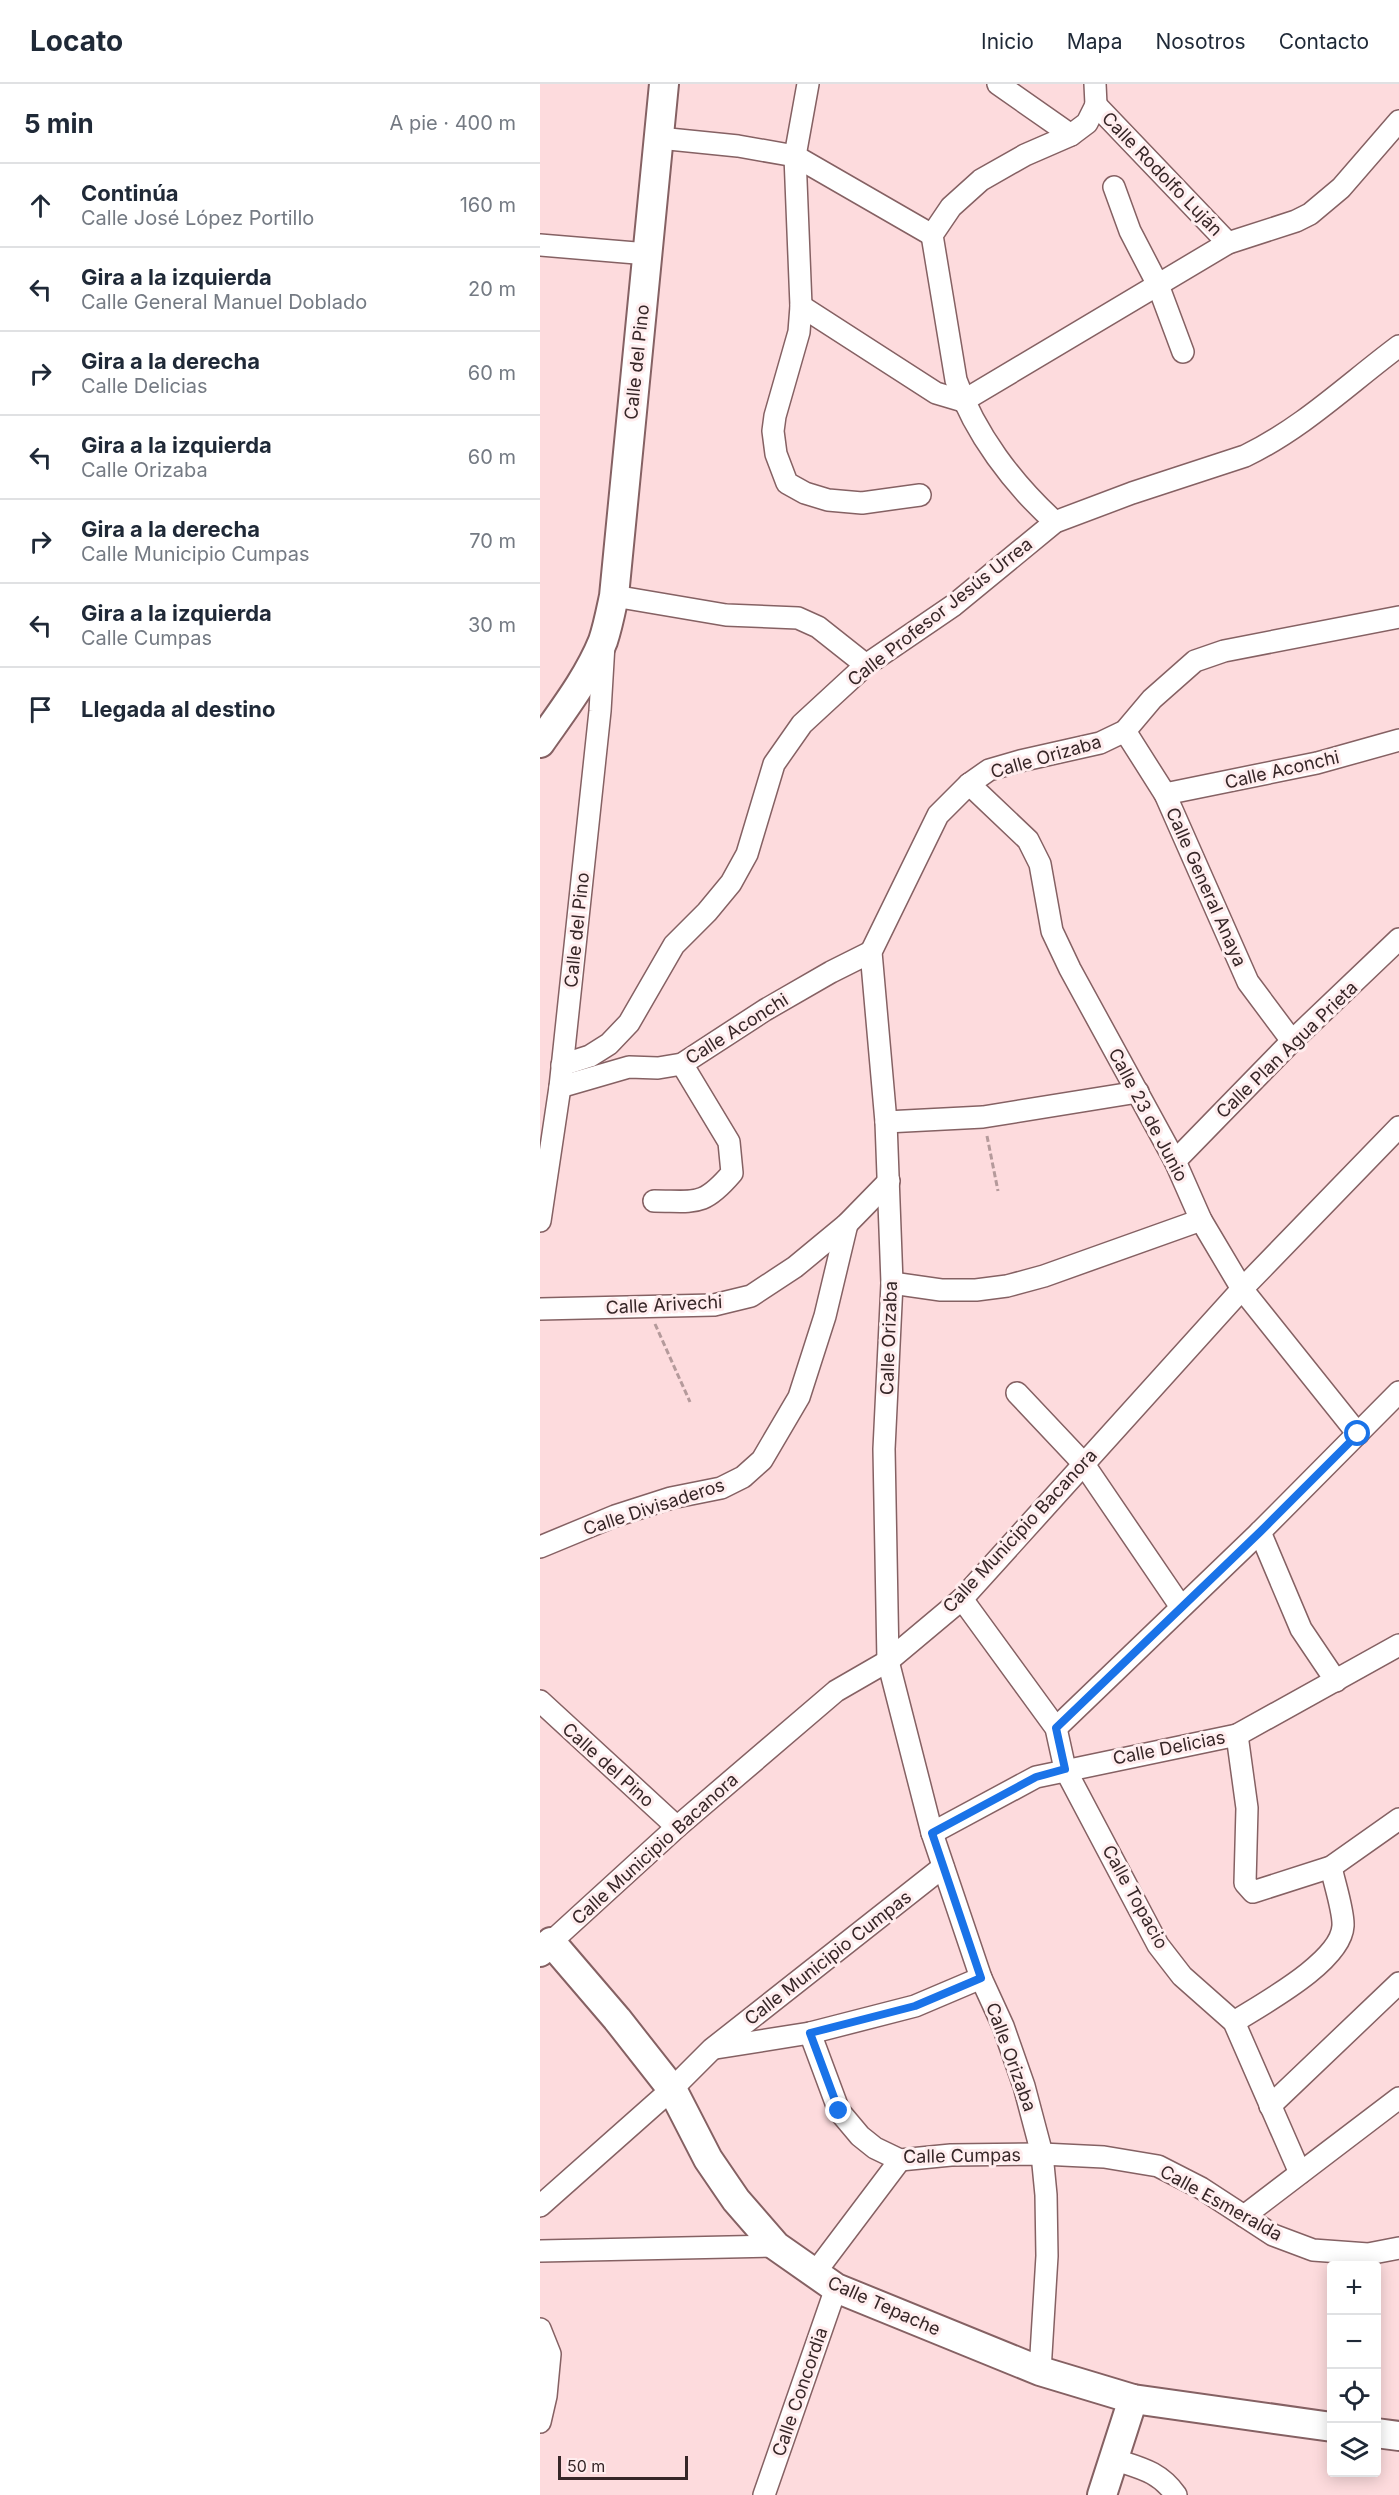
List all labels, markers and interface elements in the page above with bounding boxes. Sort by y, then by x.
text: Locato [30,24,123,58]
text: Inicio [981,29,1034,54]
text: Mapa [1067,29,1122,54]
text: Nosotros [1155,29,1246,54]
text: Contacto [1279,29,1369,54]
street label: Calle Rodolfo Luján [1098,107,1227,240]
text: 5 min [24,108,94,139]
text: A pie · 400 m [390,111,516,135]
text: Continúa [81,180,179,206]
icon: ahead [24,189,57,222]
text: 160 m [460,193,516,217]
text: Calle José López Portillo [81,206,314,230]
text: Gira a la izquierda [81,264,272,290]
icon: left [24,273,57,306]
text: 20 m [468,277,516,301]
text: Calle General Manuel Doblado [81,290,367,314]
street label: Calle del Pino [620,303,653,421]
text: Gira a la derecha [81,348,260,374]
icon: right [24,357,57,390]
text: 60 m [468,361,516,385]
text: Calle Delicias [81,374,208,398]
text: Gira a la izquierda [81,432,272,458]
icon: left [24,441,57,474]
text: 60 m [468,445,516,469]
text: Calle Orizaba [81,458,208,482]
text: Gira a la derecha [81,516,260,542]
icon: right [24,525,57,558]
text: 70 m [469,529,516,553]
street label: Calle Profesor Jesús Urrea [843,533,1036,690]
text: Calle Municipio Cumpas [81,542,310,566]
text: Gira a la izquierda [81,600,272,626]
icon: left [24,609,57,642]
text: 30 m [468,613,516,637]
text: Calle Cumpas [81,626,212,650]
icon: arrive [24,693,57,726]
text: Llegada al destino [81,696,275,722]
street label: Calle Orizaba [988,731,1104,782]
street label: Calle Aconchi [1223,746,1341,793]
street label: Calle General Anaya [1162,804,1251,970]
street label: Calle del Pino [560,871,593,989]
street label: Calle Plan Agua Prieta [1212,977,1362,1122]
street label: Calle Aconchi [682,989,792,1068]
street label: Calle 23 de Junio [1104,1045,1192,1185]
street label: Calle Orizaba [876,1281,901,1395]
street label: Calle Arivechi [605,1291,723,1318]
route start [1344,1420,1370,1446]
street label: Calle Municipio Bacanora [938,1444,1101,1617]
street label: Calle Divisaderos [581,1474,727,1539]
street label: Calle del Pino [558,1718,658,1811]
street label: Calle Delicias [1111,1726,1227,1769]
street label: Calle Municipio Bacanora [567,1769,742,1929]
street label: Calle Topacio [1098,1841,1173,1952]
street label: Calle Municipio Cumpas [740,1886,915,2029]
street label: Calle Orizaba [982,2000,1041,2114]
route end [825,2097,851,2123]
street label: Calle Cumpas [903,2144,1021,2167]
street label: Calle Esmeralda [1156,2160,1286,2245]
map controls [1327,2261,1381,2477]
button: + [1327,2261,1381,2315]
street label: Calle Tepache [825,2271,944,2340]
button: − [1327,2315,1381,2369]
street label: Calle Concordia [768,2325,831,2459]
button: locate [1327,2369,1381,2423]
button: layers [1327,2423,1381,2477]
scale bar [558,2453,688,2480]
text: 50 m [567,2456,605,2476]

